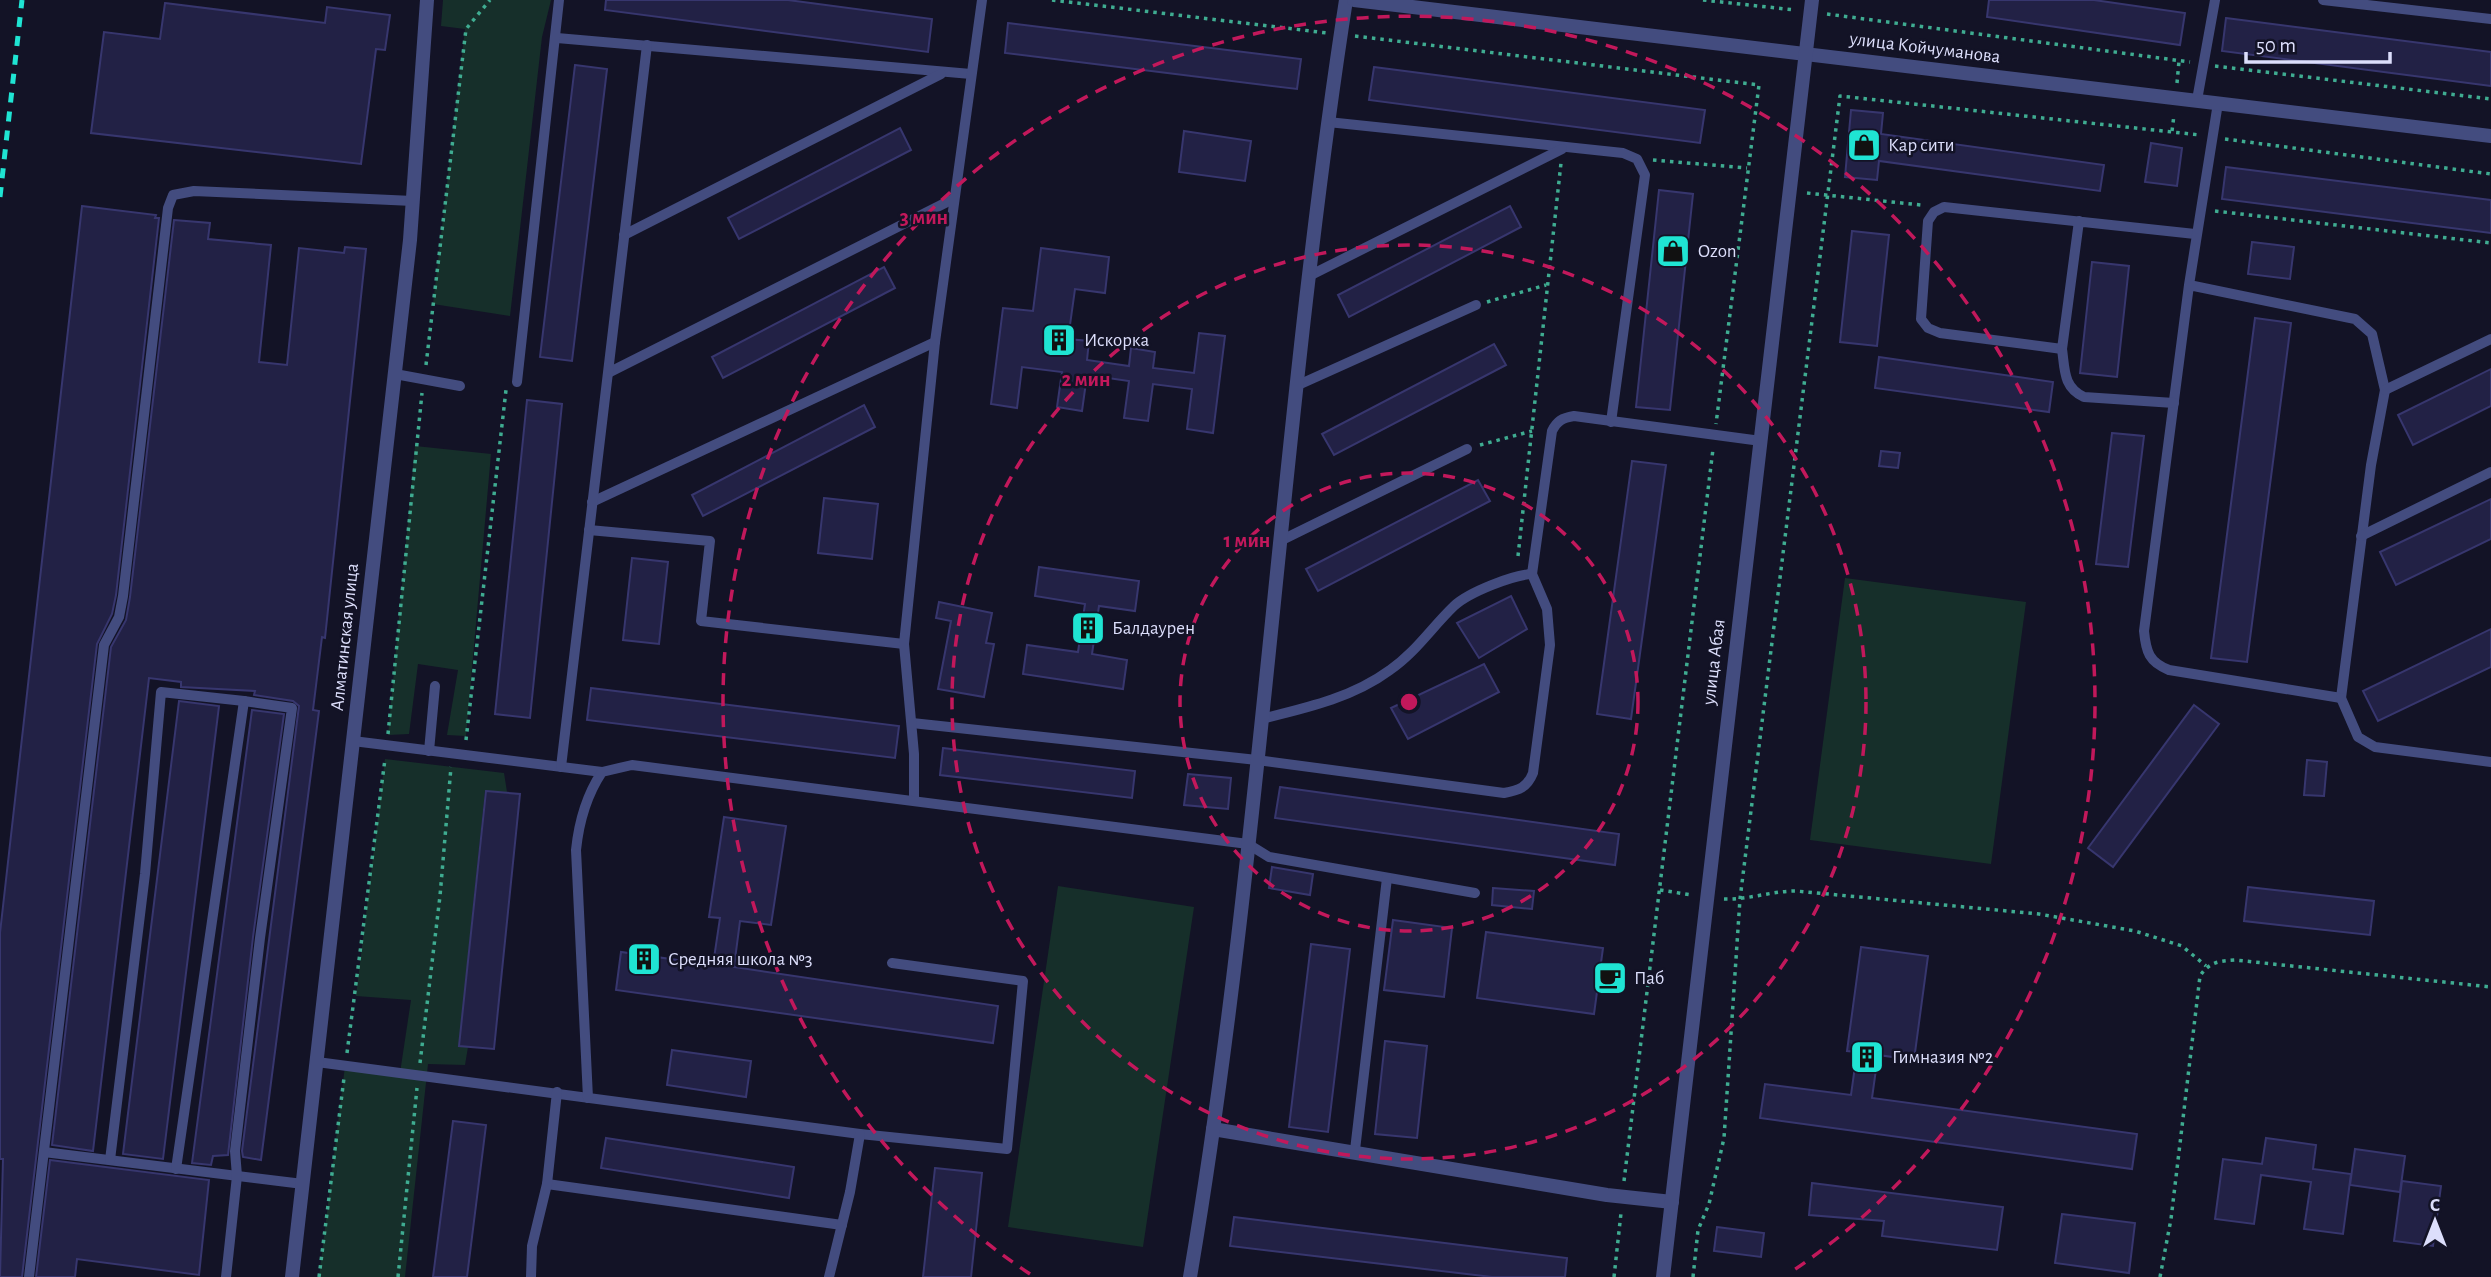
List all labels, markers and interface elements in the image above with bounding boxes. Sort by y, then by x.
scale bar [2246,21,2390,65]
street label: улица Койчуманова [1848,29,2002,67]
text: 50 m [2256,35,2296,56]
shop icon: Кар сити [1845,126,1883,164]
place label: Кар сити [1888,136,1955,155]
text: 3 мин [900,207,948,228]
shop icon: Ozon [1654,232,1692,270]
place label: Ozon [1698,242,1737,261]
building icon: Искоркa [1040,321,1078,359]
place label: Искоркa [1084,331,1149,350]
text: 2 мин [1061,369,1111,390]
text: 1 мин [1224,530,1270,551]
street label: Алматинская улица [328,562,362,712]
building icon: Балдаурен [1069,609,1107,647]
street label: улица Абая [1699,618,1729,707]
place label: Балдаурен [1112,619,1195,638]
centre of rings [1397,690,1421,714]
building icon: Средняя школа №3 [625,940,663,978]
place label: Средняя школа №3 [668,950,813,969]
cafe icon: Паб [1591,959,1629,997]
place label: Паб [1634,969,1664,988]
building icon: Гимназия №2 [1848,1038,1886,1076]
place label: Гимназия №2 [1892,1048,1994,1067]
north arrow [2400,1186,2470,1256]
text: С [2430,1196,2440,1215]

